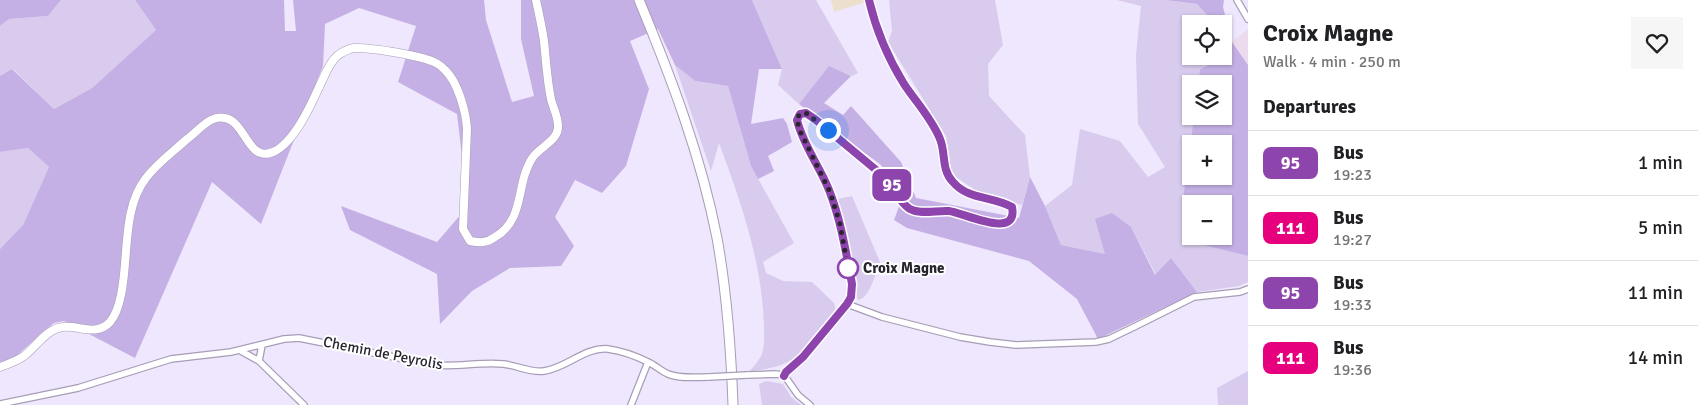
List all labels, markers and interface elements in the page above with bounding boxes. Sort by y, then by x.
map controls [1182,15,1232,245]
button: locate [1182,15,1232,65]
button: heart [1631,17,1683,69]
text: Croix Magne [1263,18,1394,48]
text: Walk · 4 min · 250 m [1263,52,1401,72]
button: layers [1182,75,1232,125]
text: Departures [1263,95,1356,119]
your location [816,118,841,143]
button: + [1182,135,1232,185]
text: Bus [1333,141,1364,165]
text: 1 min [1638,151,1683,175]
text: 95 [1281,152,1300,174]
text: 19:23 [1333,165,1372,185]
line badge: 95 [870,169,914,201]
text: 95 [882,174,902,196]
button: − [1182,195,1232,245]
text: Bus [1333,206,1364,230]
text: 5 min [1638,216,1683,240]
text: 111 [1276,217,1305,239]
text: 19:27 [1333,230,1372,250]
marker: Croix Magne [837,257,859,279]
place label: Croix Magne [863,259,945,277]
text: Bus [1333,271,1364,295]
text: 11 min [1628,281,1683,305]
text: 95 [1281,282,1300,304]
text: 19:33 [1333,295,1372,315]
street label: Chemin de Peyrolis [322,333,445,373]
text: Bus [1333,336,1364,360]
text: 14 min [1628,346,1683,370]
text: 111 [1276,347,1305,369]
text: 19:36 [1333,360,1372,380]

